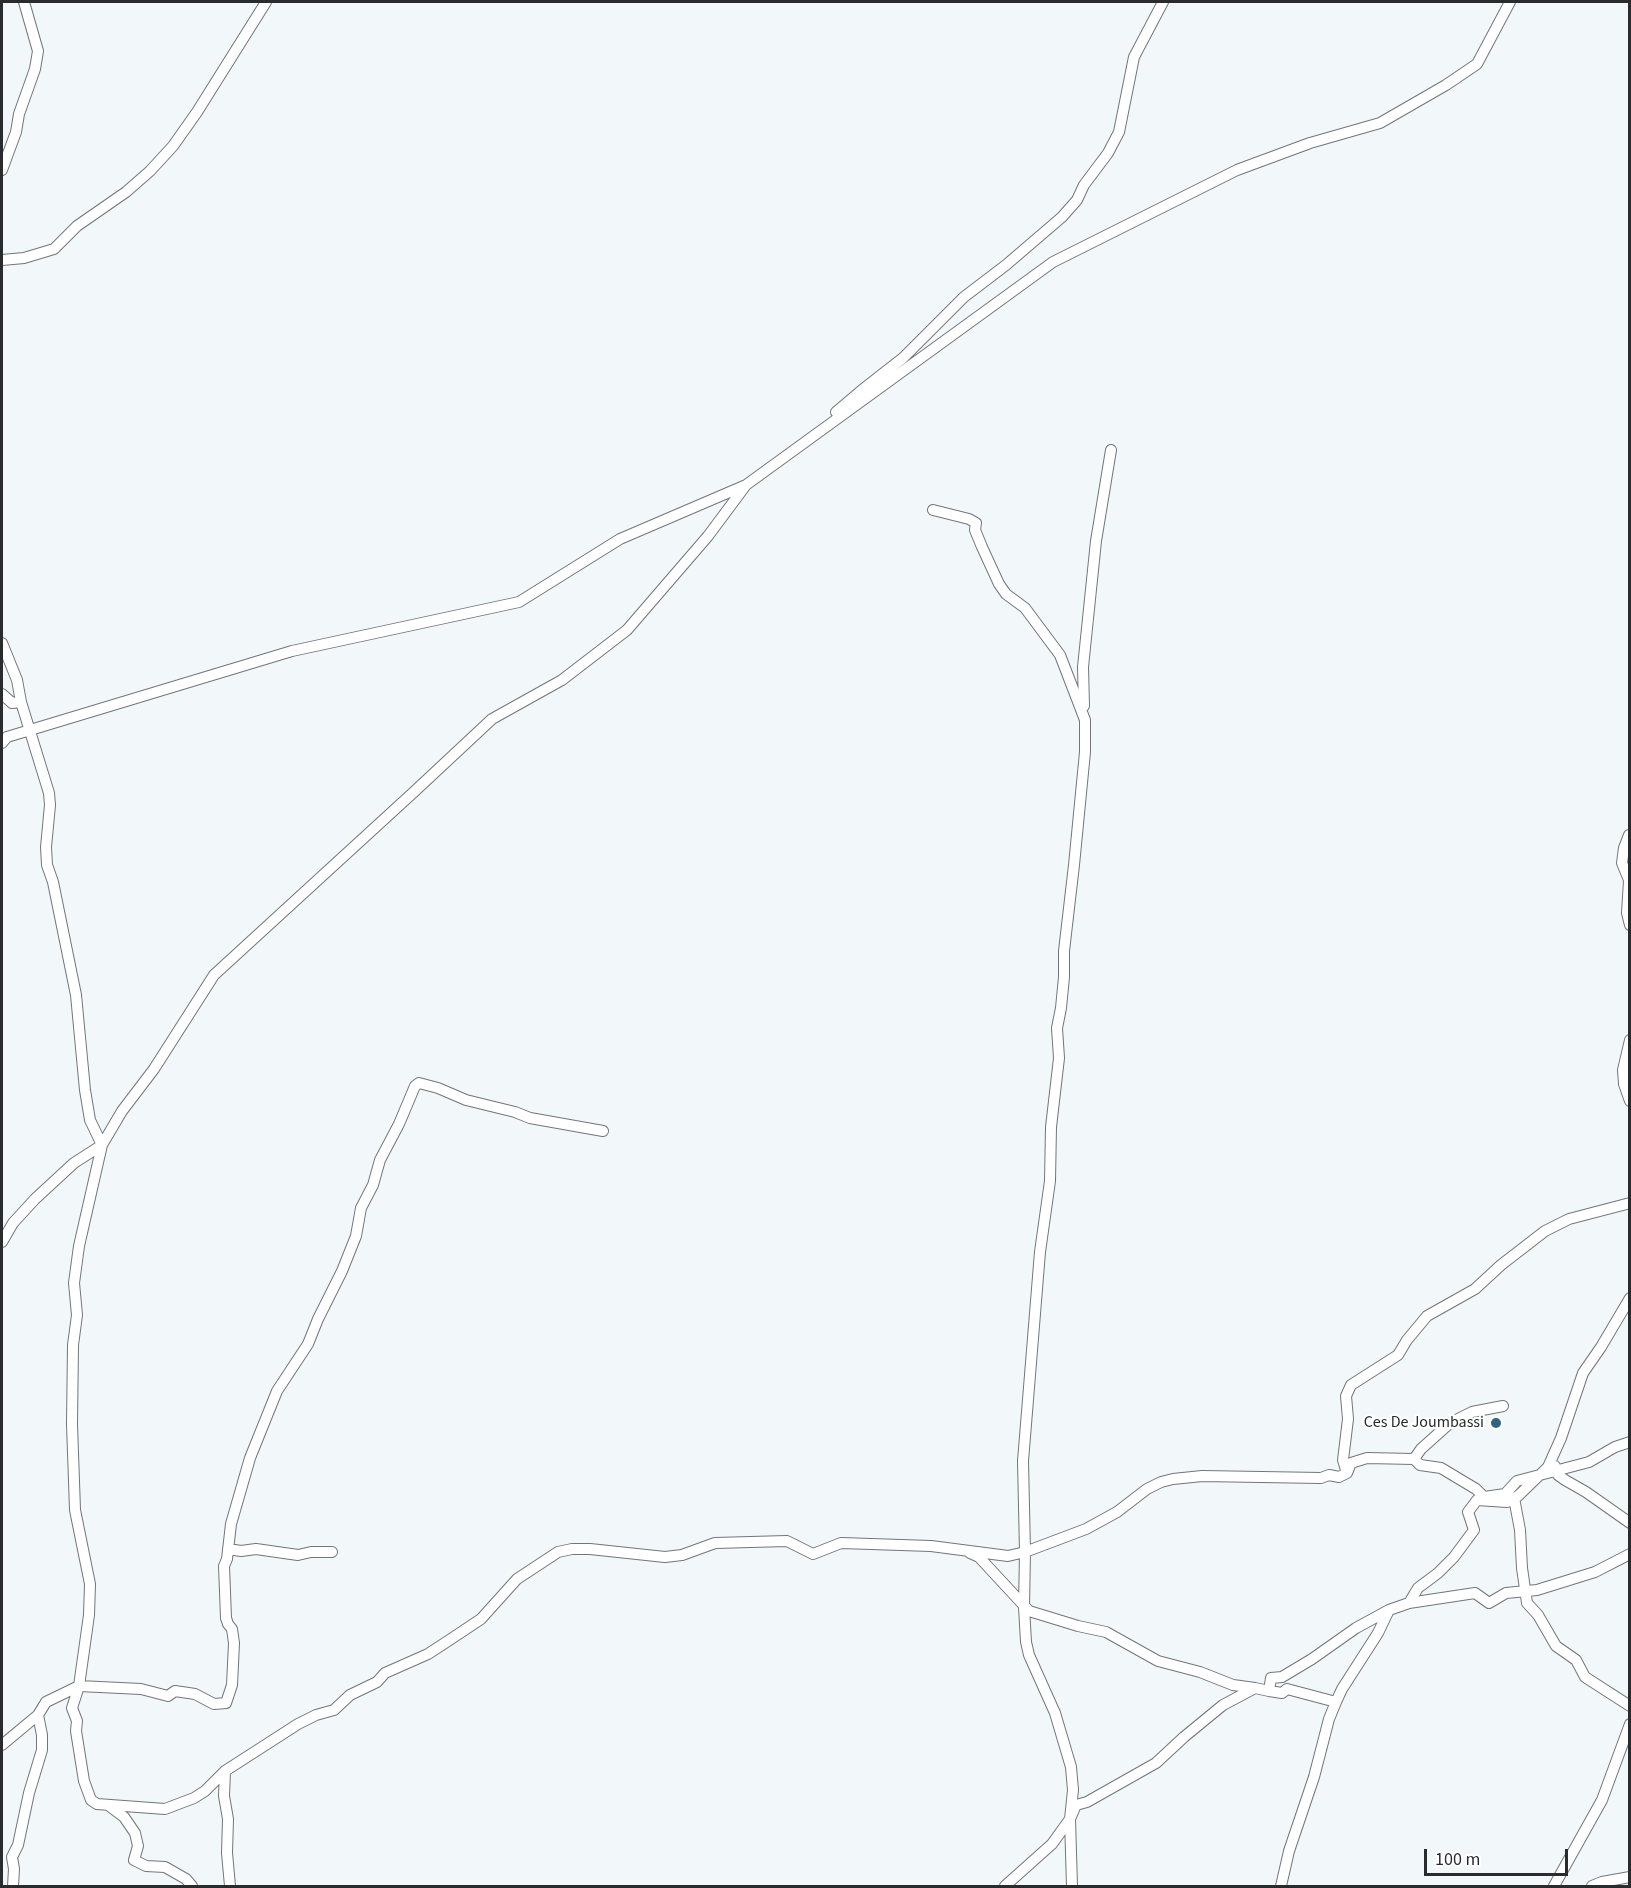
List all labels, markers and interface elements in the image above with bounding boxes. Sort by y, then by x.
place label: Ces De Joumbassi [1364,1413,1484,1433]
marker: Ces De Joumbassi [1489,1416,1503,1430]
scale bar [1427,1837,1571,1875]
text: 100 m [1435,1847,1480,1872]

